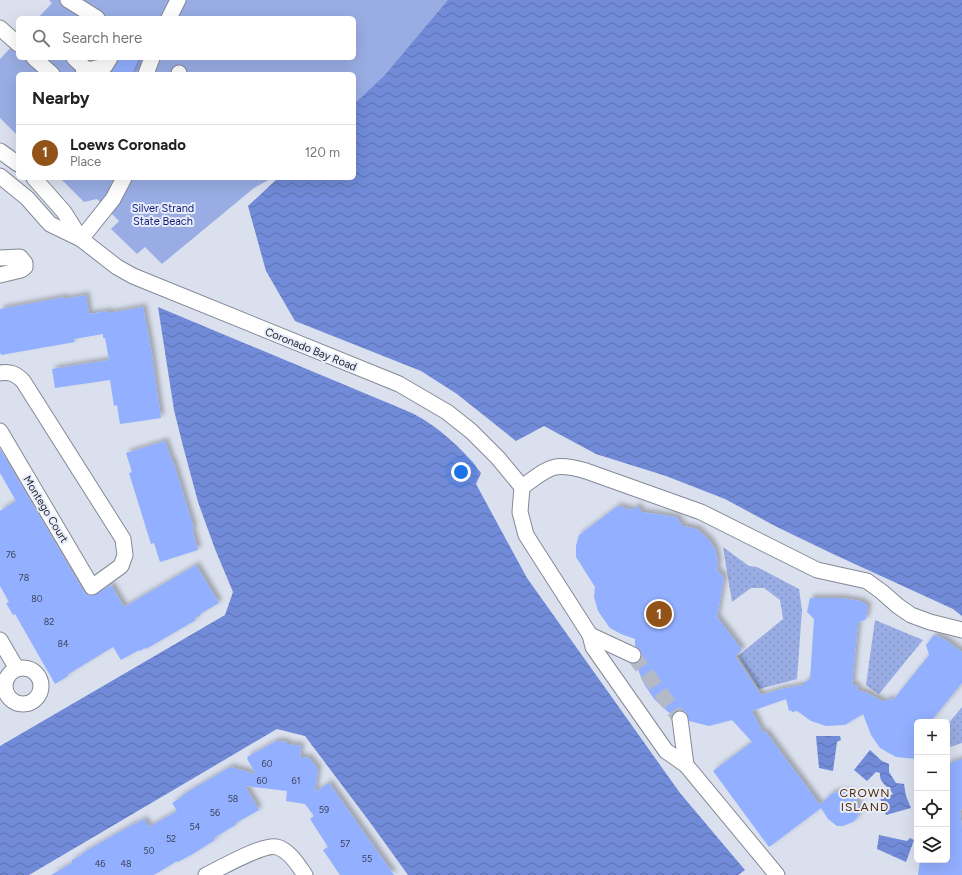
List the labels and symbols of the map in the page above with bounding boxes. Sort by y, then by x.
park label: Silver Strand State Beach [132,202,194,228]
street label: Coronado Bay Road [263,325,359,374]
your location [451,462,471,482]
street label: Montego Court [20,473,71,545]
house number: 76 [6,549,16,560]
house number: 78 [19,572,30,583]
house number: 80 [31,593,43,604]
pin: 1 [646,599,672,629]
house number: 82 [44,616,54,627]
house number: 84 [57,638,69,649]
house number: 60 [262,758,273,769]
house number: 60 [257,775,268,786]
house number: 61 [292,775,300,786]
district label: CROWN ISLAND [839,786,891,814]
house number: 58 [228,793,239,804]
house number: 59 [319,804,329,815]
house number: 56 [210,807,220,818]
house number: 54 [190,821,201,832]
house number: 52 [166,833,176,844]
house number: 57 [340,838,350,849]
house number: 50 [144,845,155,856]
house number: 55 [362,853,372,864]
house number: 46 [95,858,105,869]
house number: 48 [120,858,132,869]

